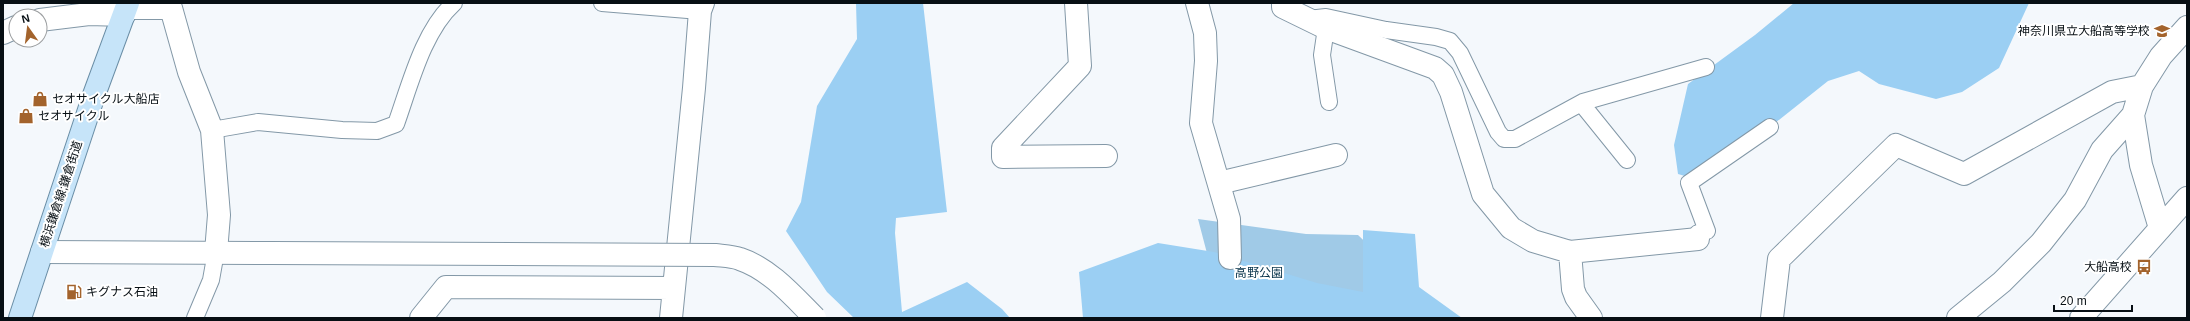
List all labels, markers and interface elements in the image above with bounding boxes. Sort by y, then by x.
north arrow [8,8,48,48]
text: N [20,12,31,25]
school or university icon: 神奈川県立大船高等学校 [2153,22,2171,40]
place label: 神奈川県立大船高等学校 [2018,24,2150,38]
shop icon: セオサイクル大船店 [31,90,49,108]
place label: セオサイクル大船店 [52,92,159,106]
shop icon: セオサイクル [17,107,35,125]
place label: セオサイクル [38,109,109,123]
street label: 横浜鎌倉線;鎌倉街道 [37,139,85,249]
bus stop icon: 大船高校 [2135,258,2153,276]
place label: 大船高校 [2084,260,2132,274]
park label: 高野公園 [1235,266,1283,280]
fuel station icon: キグナス石油 [65,283,83,301]
place label: キグナス石油 [86,285,158,299]
scale bar [2054,287,2132,313]
text: 20 m [2060,294,2087,308]

